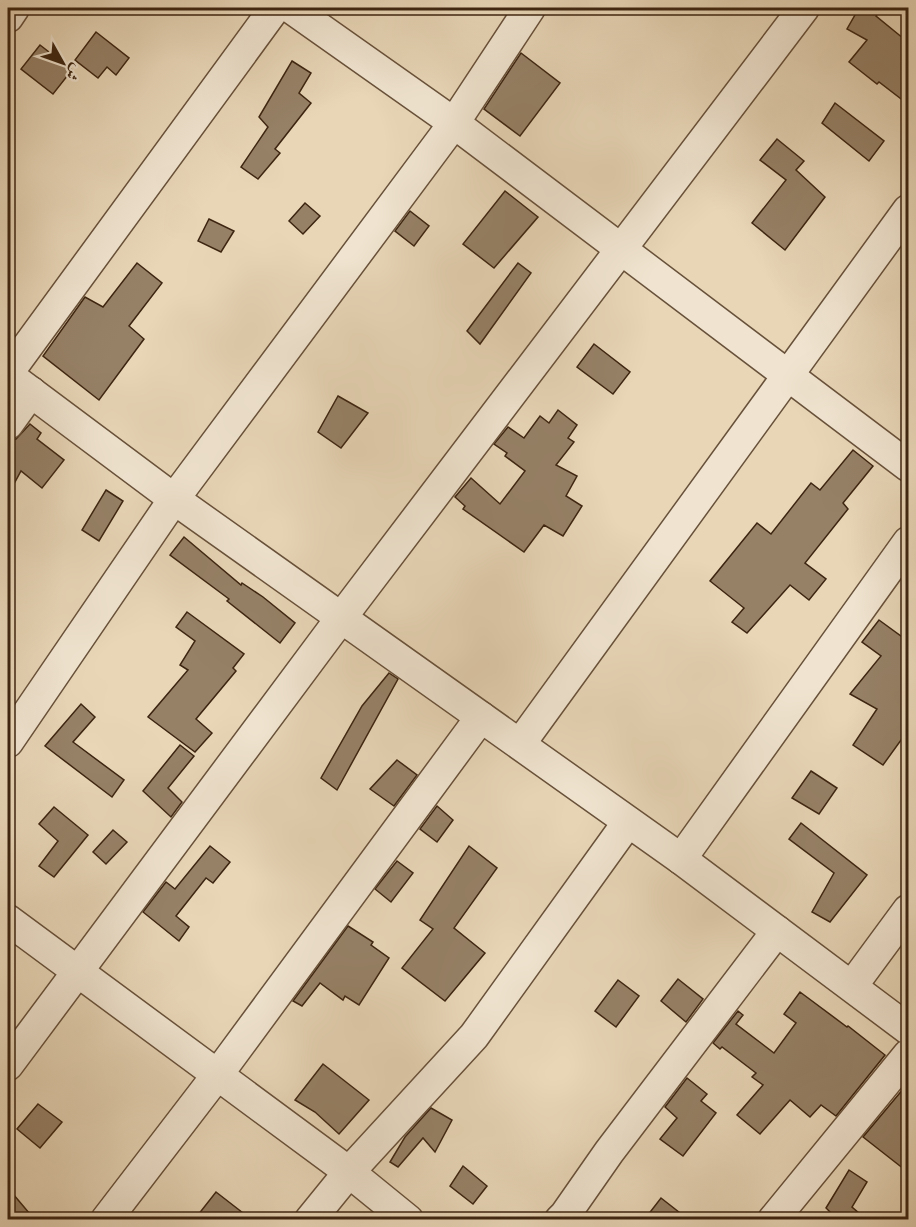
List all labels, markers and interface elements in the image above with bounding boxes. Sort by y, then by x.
north arrow [33,33,93,93]
text: ش [61,59,86,85]

